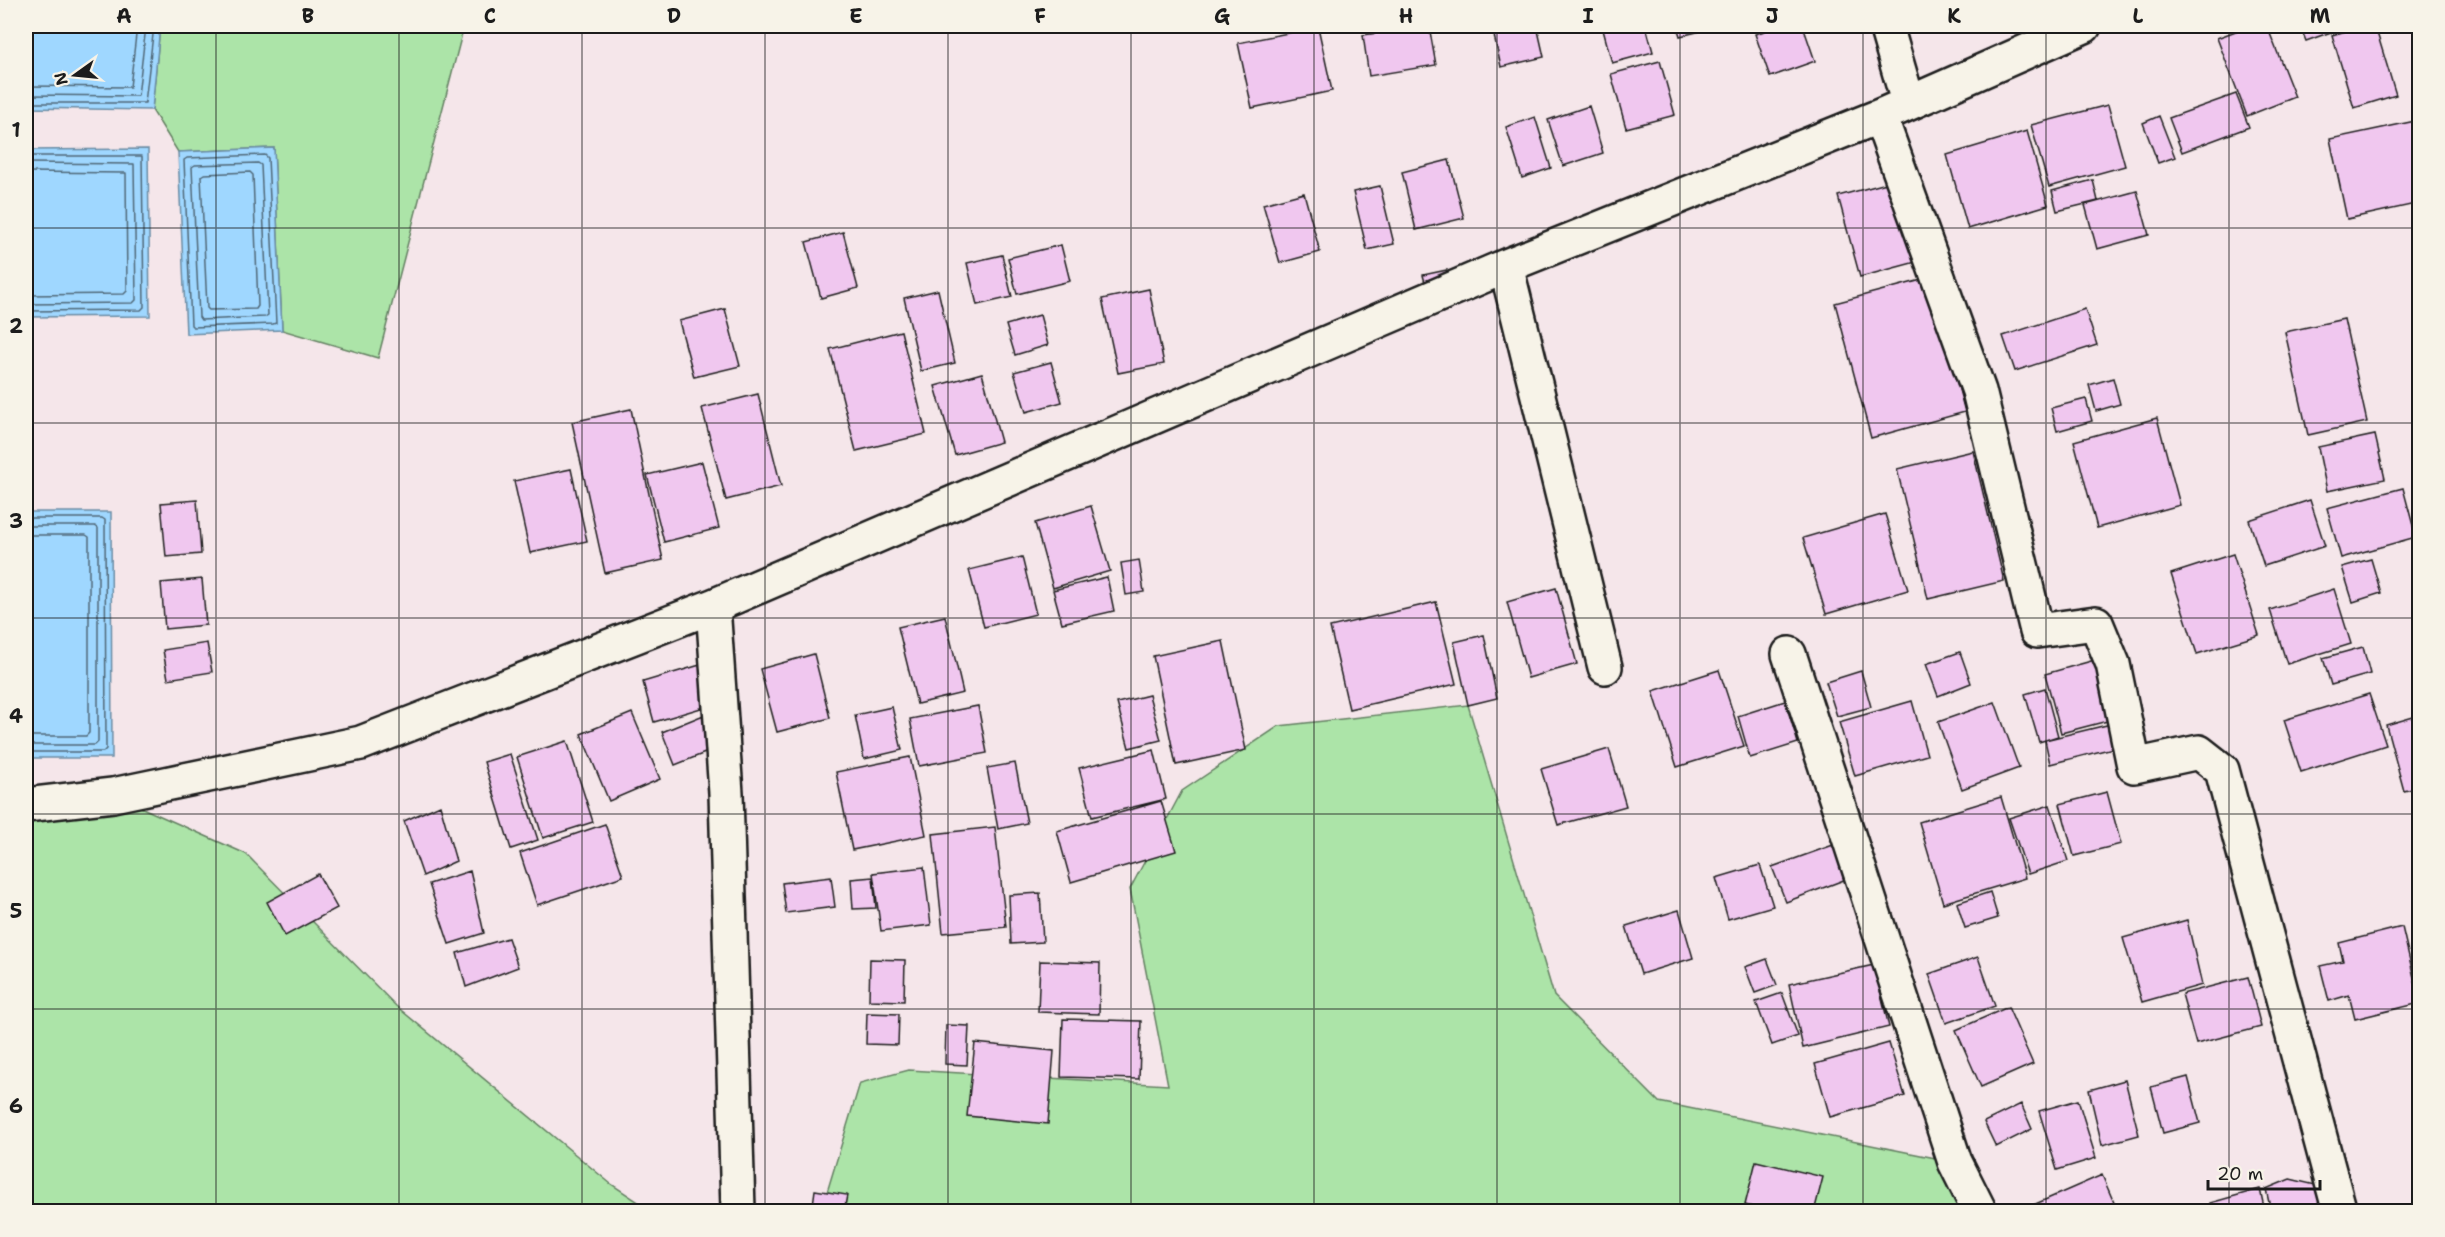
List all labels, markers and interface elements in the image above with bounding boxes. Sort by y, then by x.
text: A [116,3,132,29]
text: B [302,3,314,29]
text: C [484,3,496,29]
text: D [667,3,681,29]
text: E [849,3,863,29]
text: F [1034,3,1046,29]
text: G [1214,3,1230,29]
text: H [1399,3,1413,29]
text: I [1582,3,1594,29]
text: J [1766,3,1779,29]
text: K [1947,3,1961,29]
text: L [2133,3,2144,29]
text: M [2310,3,2331,29]
north arrow [45,45,105,105]
text: N [49,70,73,88]
text: 1 [11,117,21,143]
text: 2 [9,313,23,339]
text: 3 [9,508,23,534]
text: 4 [9,703,23,729]
text: 5 [10,898,22,924]
text: 6 [9,1093,23,1119]
scale bar [2208,1153,2320,1191]
text: 20 m [2217,1162,2263,1186]

